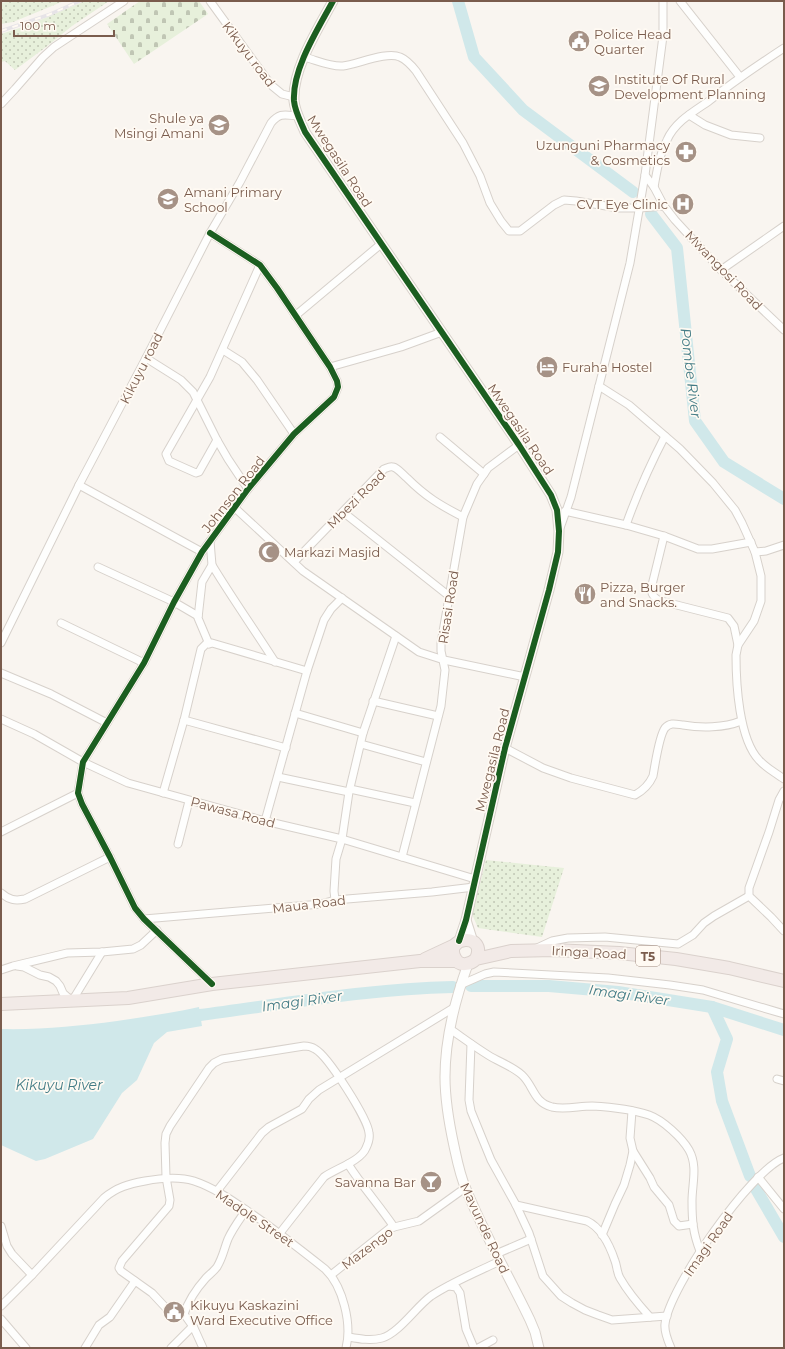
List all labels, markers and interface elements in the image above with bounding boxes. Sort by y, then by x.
scale bar [14,12,114,38]
text: 100 m [20,18,56,33]
street label: Kikuyu road [219,18,279,90]
place label: Police Head Quarter [594,26,671,57]
public building icon: Police Head Quarter [566,28,592,54]
place label: Institute Of Rural Development Planning [614,71,766,102]
school or university icon: Institute Of Rural Development Planning [586,73,612,99]
place label: Shule ya Msingi Amani [114,110,204,141]
school or university icon: Shule ya Msingi Amani [206,112,232,138]
street label: Mwegasila Road [304,112,376,210]
place label: Uzunguni Pharmacy & Cosmetics [536,137,671,168]
pharmacy icon: Uzunguni Pharmacy & Cosmetics [673,139,699,165]
place label: Amani Primary School [184,184,283,215]
school or university icon: Amani Primary School [155,186,181,212]
hospital icon: CVT Eye Clinic [670,191,696,217]
place label: CVT Eye Clinic [576,196,668,212]
street label: Mwangosi Road [682,227,766,313]
water label: Pombe River [677,327,705,419]
street label: Kikuyu road [116,330,166,406]
hotel icon: Furaha Hostel [534,354,560,380]
place label: Furaha Hostel [562,359,652,375]
street label: Mwegasila Road [485,380,557,478]
street label: Johnson Road [197,452,268,536]
street label: Mbezi Road [323,466,389,532]
mosque icon: Markazi Masjid [256,539,282,565]
place label: Markazi Masjid [284,544,380,560]
street label: Risasi Road [434,569,462,645]
place label: Pizza, Burger and Snacks. [600,579,686,610]
restaurant icon: Pizza, Burger and Snacks. [572,581,598,607]
street label: Mwegasila Road [471,706,513,814]
street label: Pawasa Road [189,793,277,831]
street label: Maua Road [271,892,347,916]
street label: Iringa Road [551,942,627,962]
road number: T5 [636,946,660,966]
water label: Imagi River [588,980,671,1010]
water label: Imagi River [261,986,344,1016]
water label: Kikuyu River [15,1076,103,1094]
bar icon: Savanna Bar [418,1169,444,1195]
place label: Savanna Bar [335,1174,416,1190]
street label: Mavunde Road [457,1180,513,1276]
street label: Madole Street [213,1186,297,1250]
street label: Imagi Road [680,1209,736,1279]
street label: Mazengo [338,1223,396,1273]
place label: Kikuyu Kaskazini Ward Executive Office [190,1297,333,1328]
public building icon: Kikuyu Kaskazini Ward Executive Office [161,1299,187,1325]

